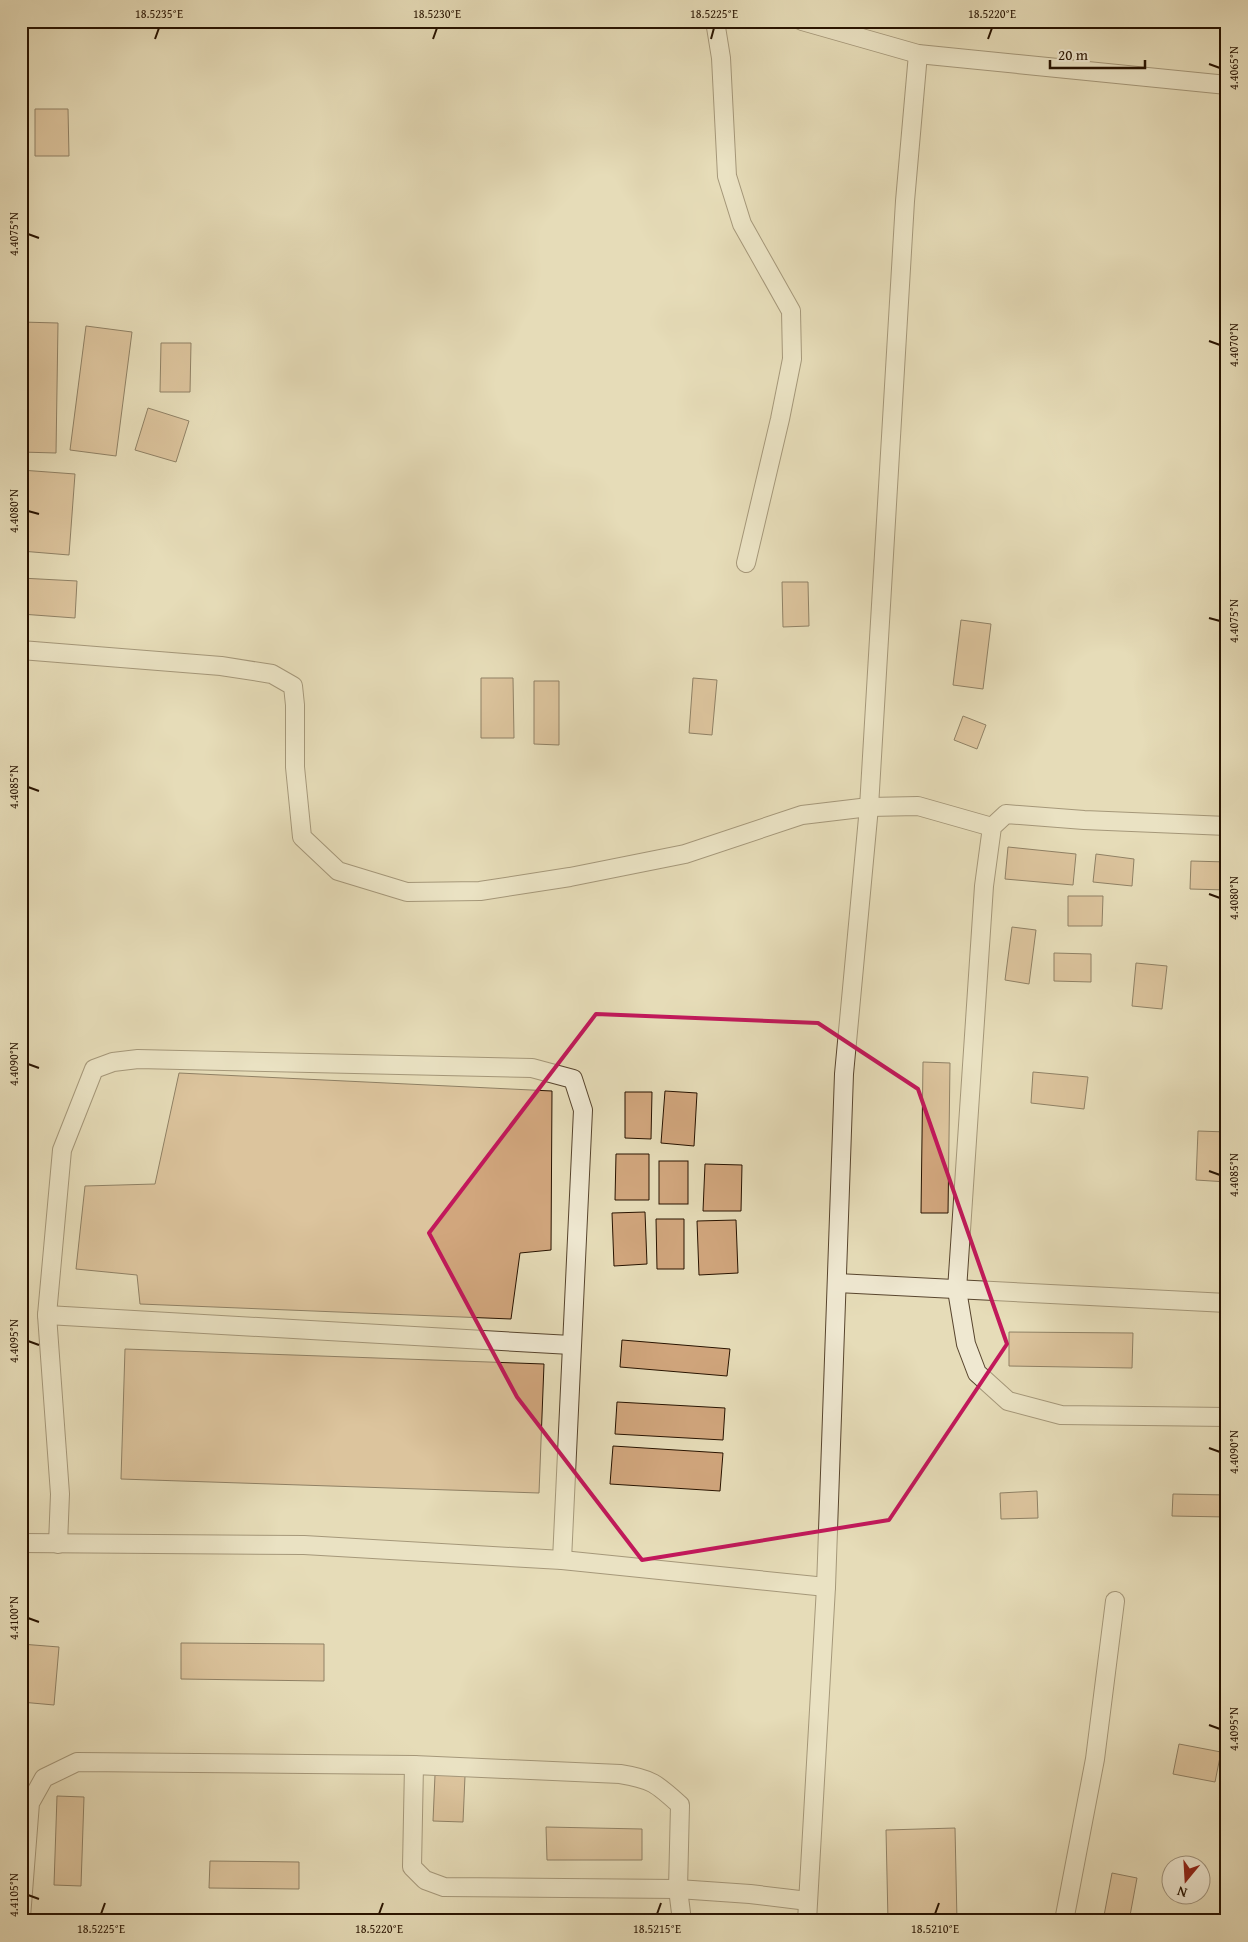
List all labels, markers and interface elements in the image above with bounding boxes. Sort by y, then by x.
text: 18.5235°E [135,5,183,22]
text: 18.5230°E [413,5,461,22]
text: 18.5225°E [690,5,738,22]
text: 18.5220°E [968,5,1016,22]
scale bar [1050,38,1146,70]
text: 20 m [1058,44,1089,65]
text: 4.4065°N [1225,46,1242,90]
text: 4.4075°N [5,212,22,256]
text: 4.4070°N [1225,323,1242,367]
text: 4.4080°N [5,489,22,533]
text: 4.4075°N [1225,599,1242,643]
text: 4.4085°N [5,765,22,809]
text: 4.4080°N [1225,876,1242,920]
text: 4.4090°N [5,1042,22,1086]
text: 4.4085°N [1225,1153,1242,1197]
text: 4.4095°N [5,1319,22,1363]
text: 4.4090°N [1225,1430,1242,1474]
text: 4.4100°N [5,1596,22,1640]
text: 4.4095°N [1225,1707,1242,1751]
north arrow [1160,1854,1210,1904]
text: 4.4105°N [5,1873,22,1917]
text: N [1174,1881,1190,1903]
text: 18.5225°E [77,1920,125,1937]
text: 18.5220°E [355,1920,403,1937]
text: 18.5215°E [633,1920,681,1937]
text: 18.5210°E [911,1920,959,1937]

